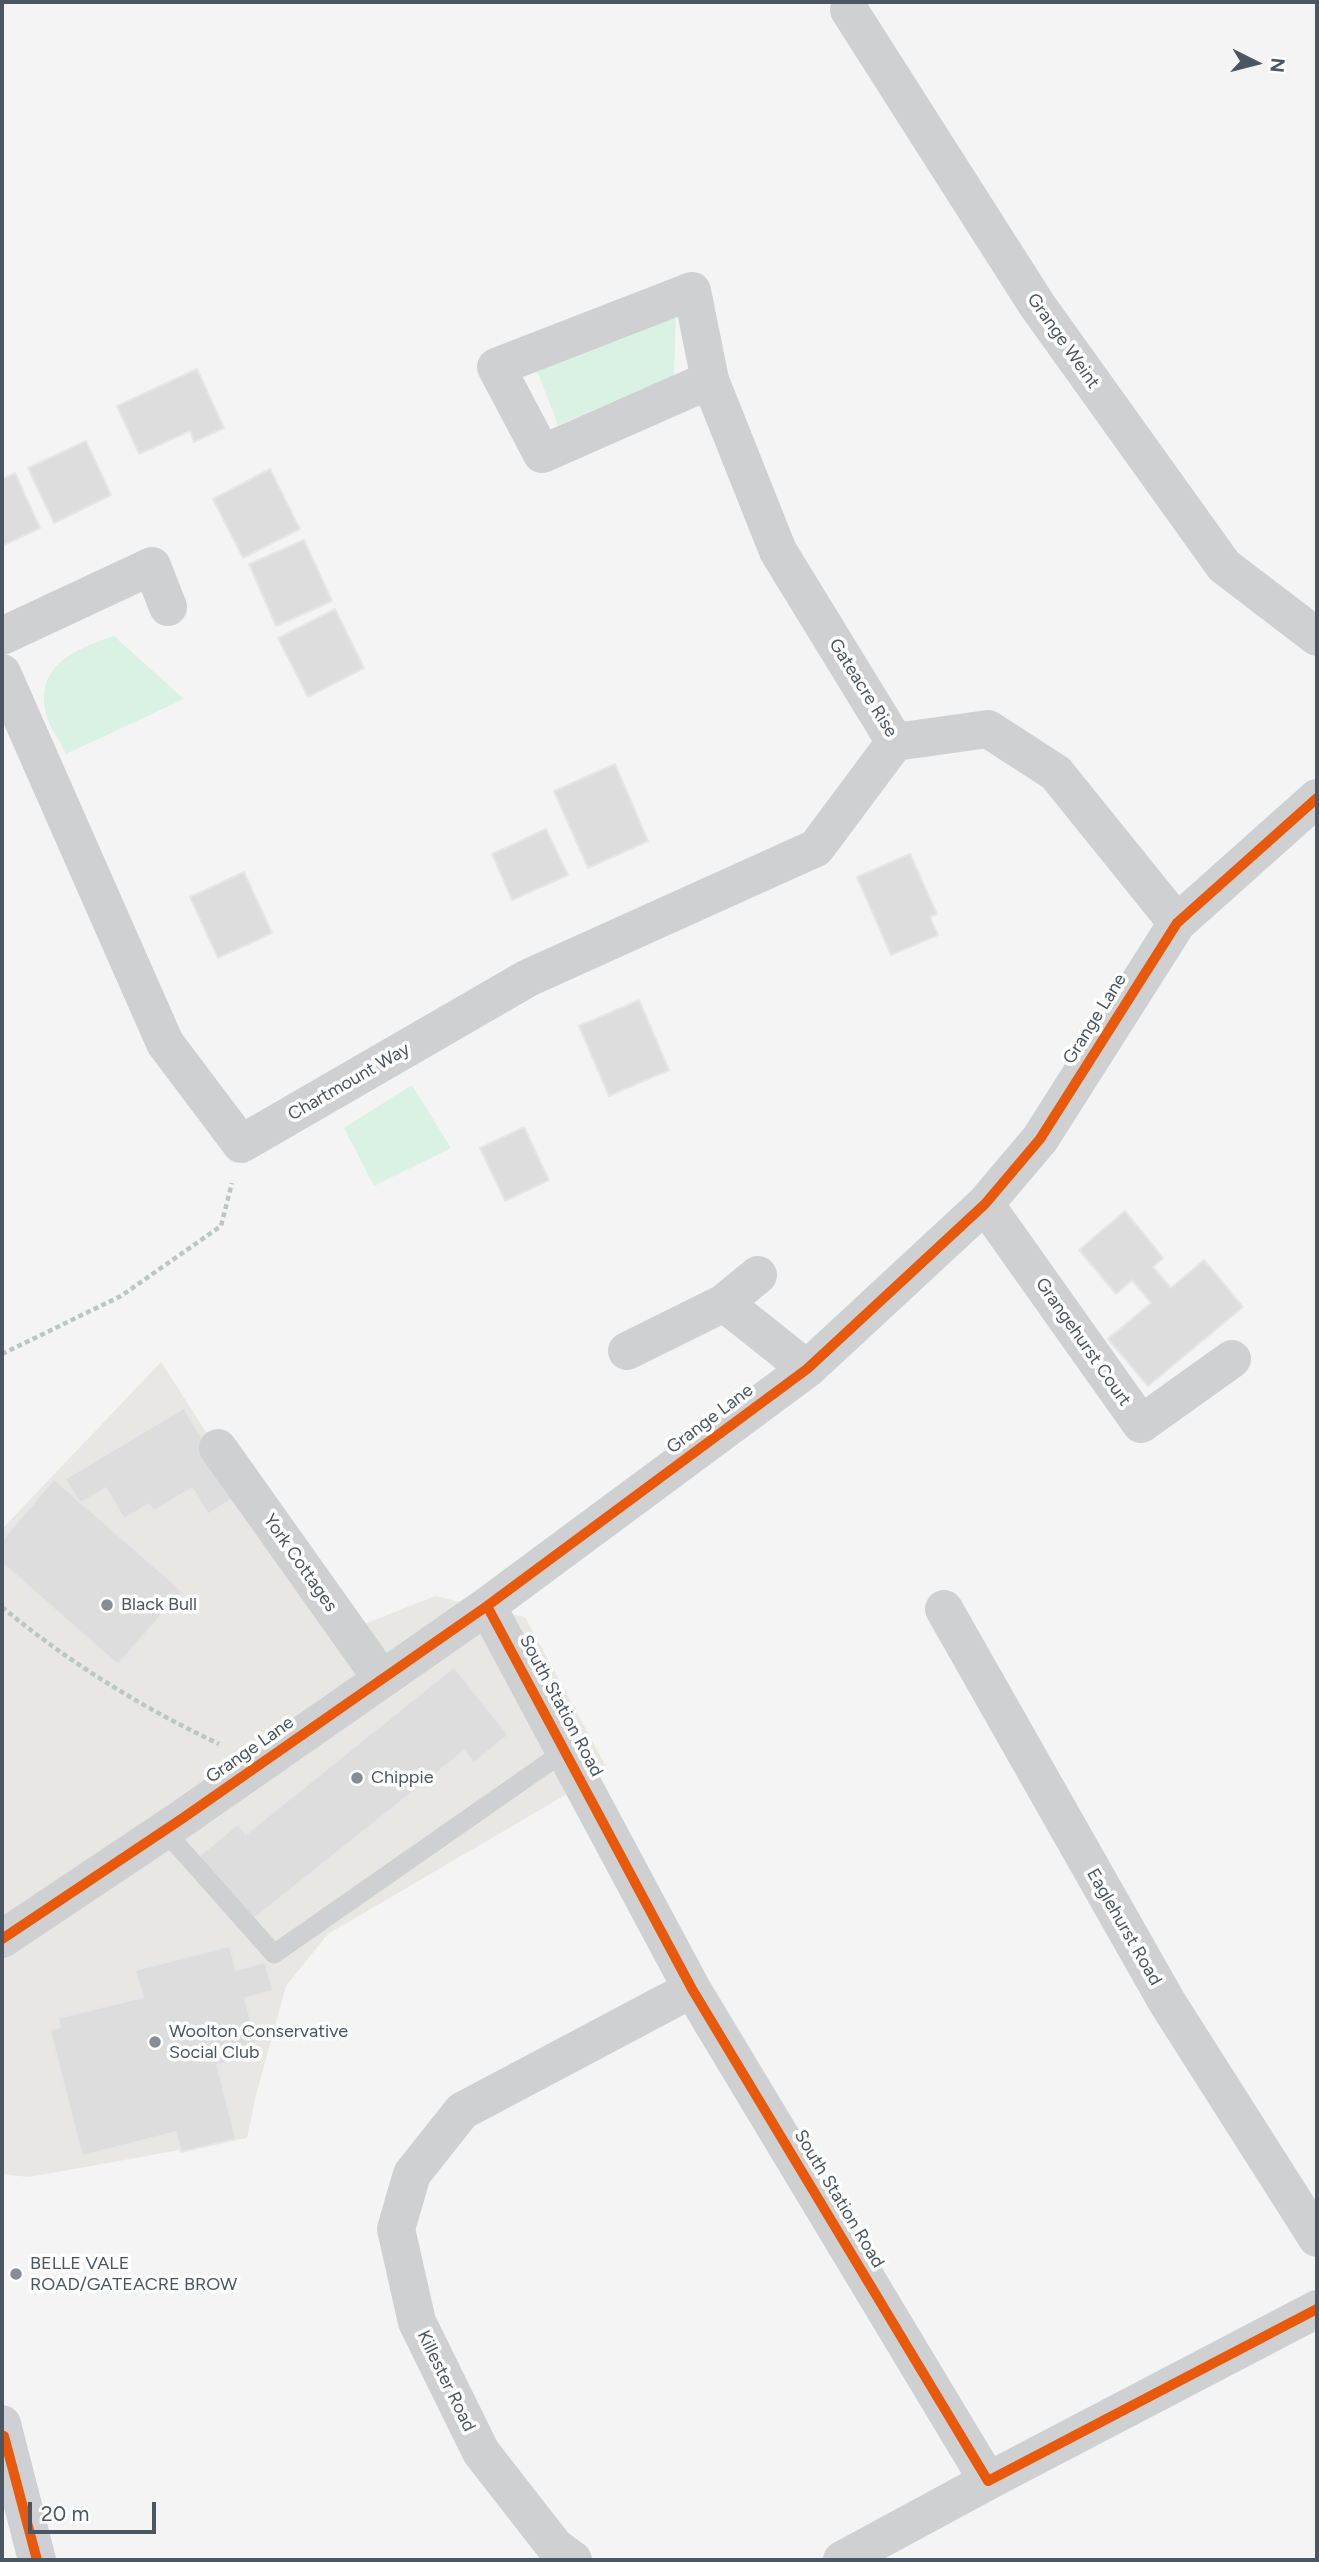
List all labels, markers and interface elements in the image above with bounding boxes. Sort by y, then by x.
north arrow [1221,28,1291,98]
text: N [1265,57,1290,74]
street label: Grange Weint [1022,289,1104,393]
street label: Gateacre Rise [824,635,902,741]
street label: Grange Lane [1059,970,1131,1068]
street label: Chartmount Way [284,1038,414,1126]
street label: Grangehurst Court [1031,1274,1135,1410]
street label: Grange Lane [663,1380,757,1458]
street label: York Cottages [258,1510,342,1616]
place label: Black Bull [121,1594,197,1616]
marker: Black Bull [99,1597,115,1613]
street label: South Station Road [515,1632,607,1780]
street label: Grange Lane [202,1712,298,1788]
place label: Chippie [371,1767,433,1789]
marker: Chippie [349,1770,365,1786]
street label: Eaglehurst Road [1082,1865,1166,1989]
place label: Woolton Conservative Social Club [169,2021,348,2064]
marker: Woolton Conservative Social Club [147,2034,163,2050]
street label: South Station Road [789,2126,889,2272]
place label: BELLE VALE ROAD/GATEACRE BROW [30,2253,237,2296]
marker: BELLE VALE ROAD/GATEACRE BROW [8,2266,24,2282]
street label: Killester Road [412,2327,480,2435]
scale bar [32,2488,159,2532]
text: 20 m [41,2501,89,2526]

